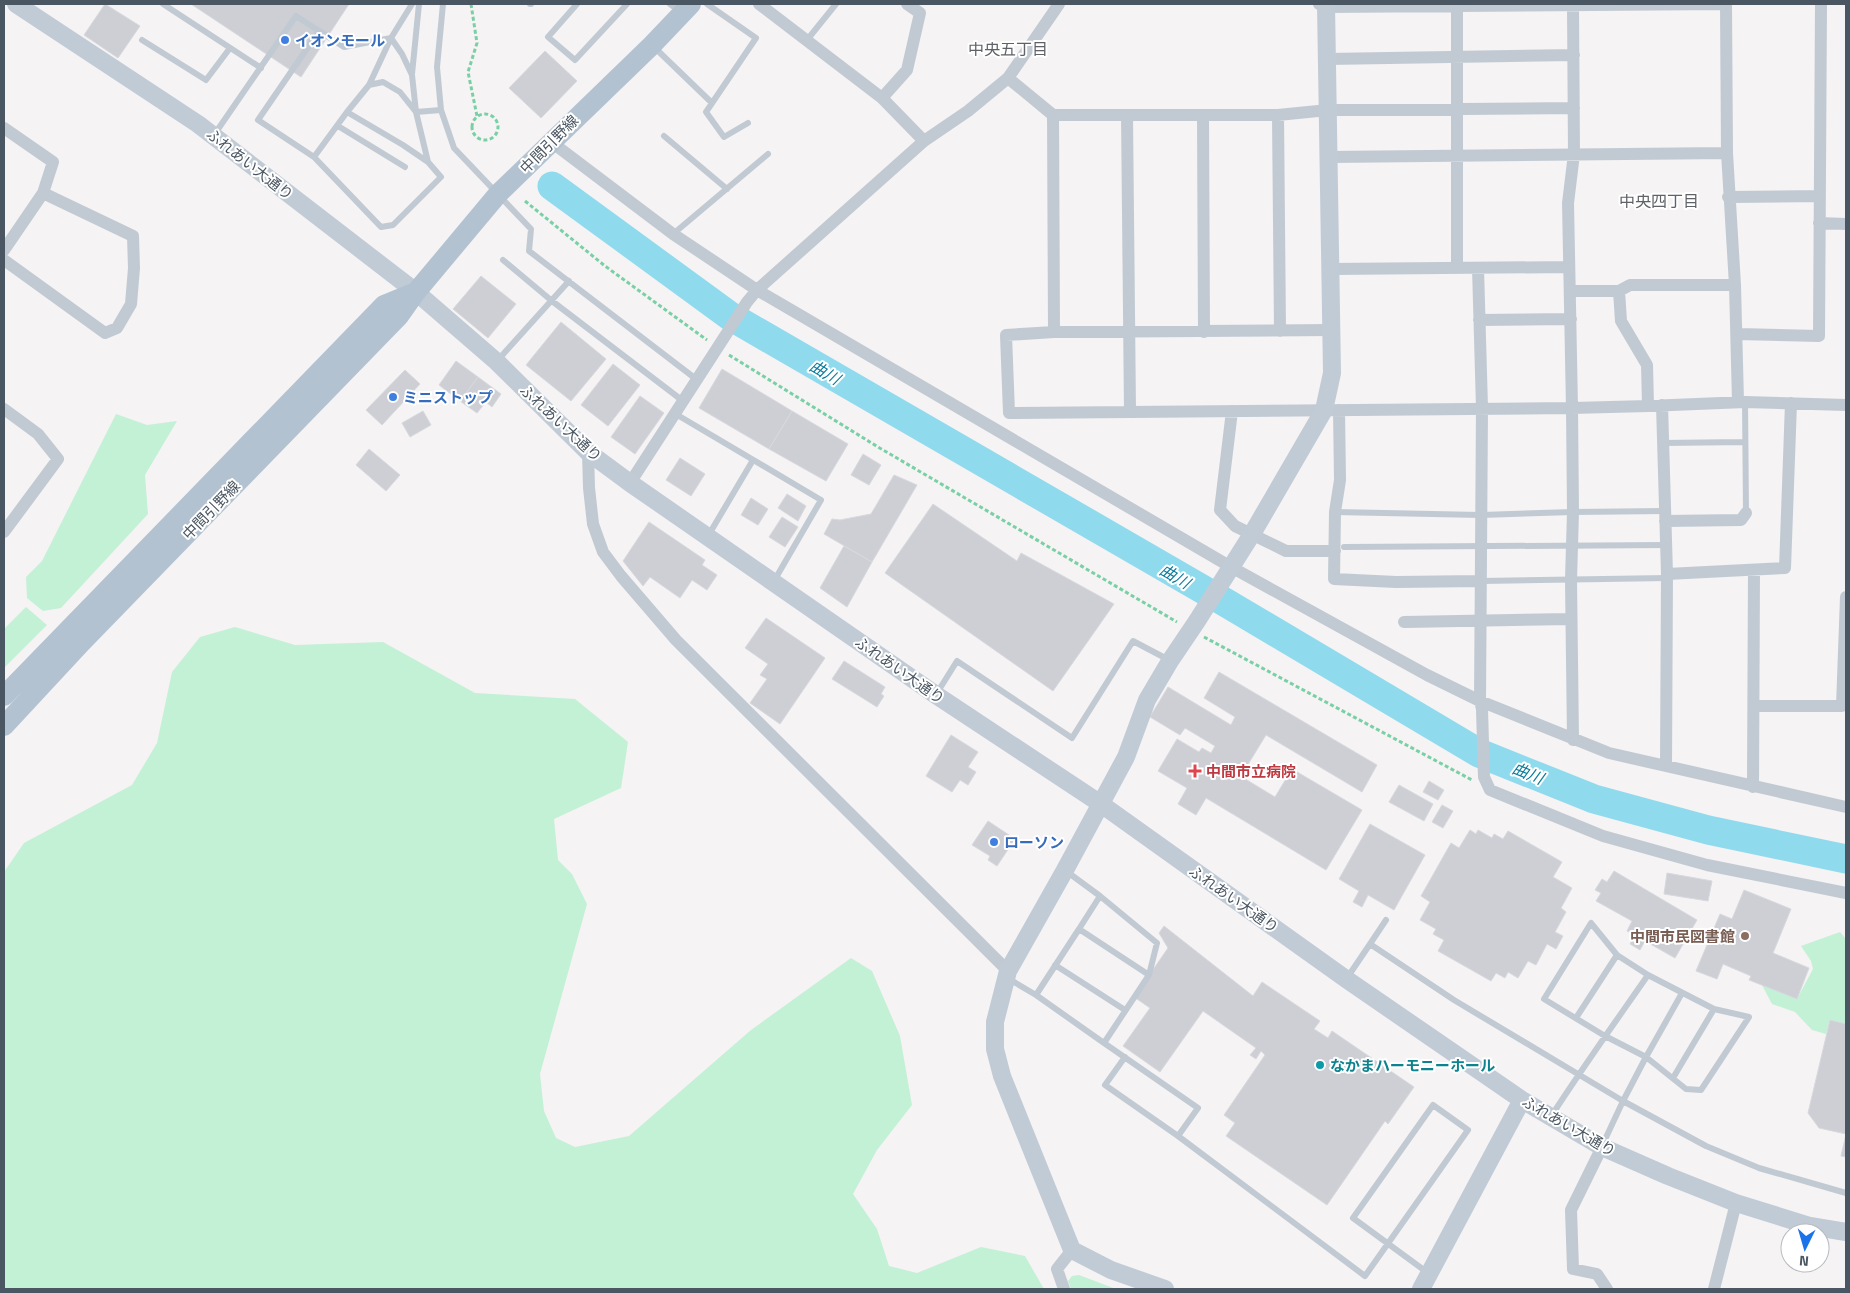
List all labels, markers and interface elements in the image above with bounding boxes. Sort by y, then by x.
place label: イオンモール [295,29,385,52]
marker: イオンモール [279,34,291,46]
district label: 中央五丁目 [968,37,1048,61]
street label: 中間引野線 [514,109,584,179]
street label: ふれあい大通り [202,123,298,205]
district label: 中央四丁目 [1619,189,1699,213]
water label: 曲川 [805,354,847,391]
street label: ふれあい大通り [515,379,607,467]
place label: ミニストップ [403,386,493,409]
marker: ミニストップ [387,391,399,403]
street label: 中間引野線 [177,475,245,545]
water label: 曲川 [1155,558,1197,595]
street label: ふれあい大通り [850,630,950,710]
water label: 曲川 [1509,756,1549,791]
place label: 中間市立病院 [1206,760,1296,783]
marker: 中間市立病院 [1188,764,1202,778]
place label: ローソン [1004,831,1064,854]
marker: ローソン [988,836,1000,848]
street label: ふれあい大通り [1184,859,1284,939]
place label: 中間市民図書館 [1630,925,1735,948]
marker: 中間市民図書館 [1739,930,1751,942]
place label: なかまハーモニーホール [1330,1054,1495,1077]
marker: なかまハーモニーホール [1314,1059,1326,1071]
street label: ふれあい大通り [1518,1090,1620,1162]
north arrow [1780,1223,1830,1273]
text: N [1798,1251,1810,1272]

